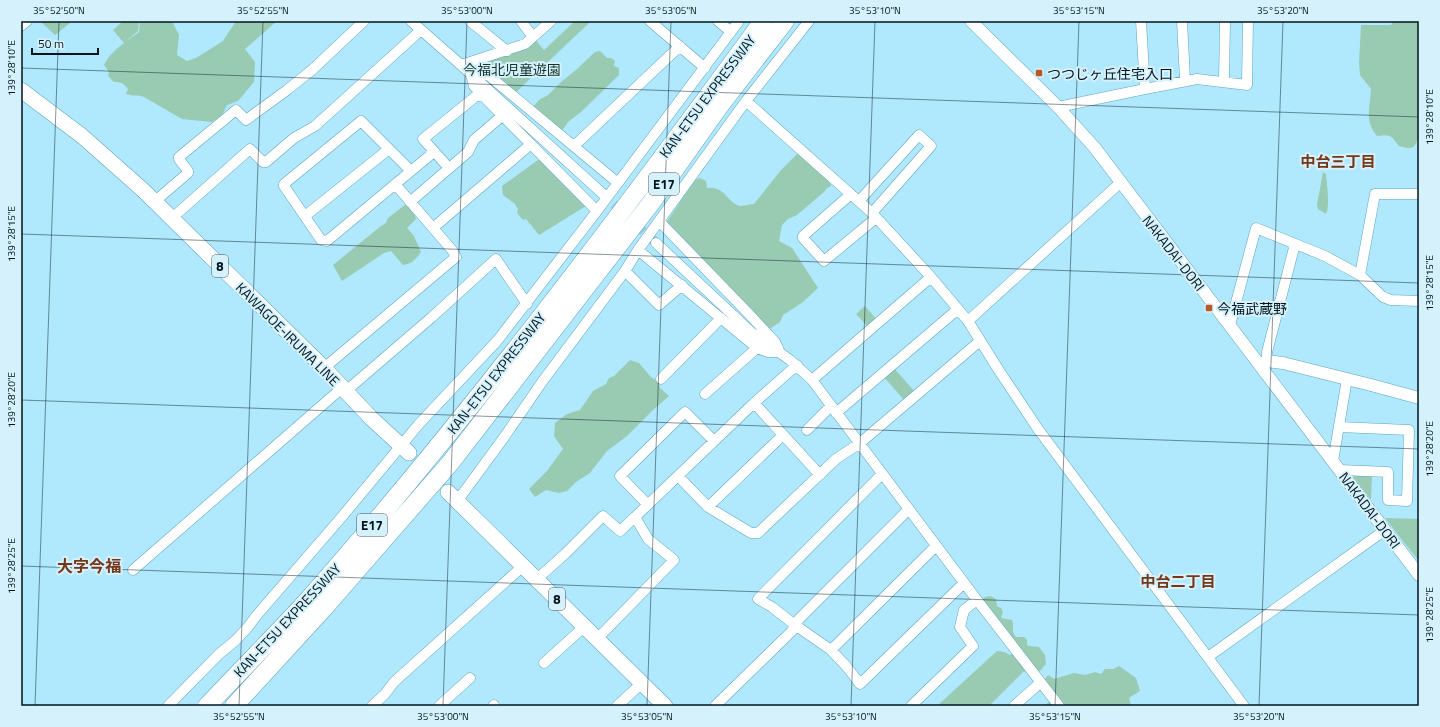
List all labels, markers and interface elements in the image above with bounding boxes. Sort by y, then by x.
text: 35°52'50"N [33,3,85,18]
text: 35°52'55"N [237,3,289,18]
text: 35°53'00"N [441,3,493,18]
text: 35°53'05"N [645,3,697,18]
text: 35°53'10"N [849,3,901,18]
text: 35°53'15"N [1053,3,1105,18]
text: 35°53'20"N [1257,3,1309,18]
scale bar [32,30,98,56]
street label: KAN-ETSU EXPRESSWAY [654,30,761,162]
text: 50 m [38,34,64,53]
text: 139°28'10"E [4,39,19,96]
park label: 今福北児童遊園 [463,59,561,80]
place label: つつじヶ丘住宅入口 [1047,63,1173,84]
marker: つつじヶ丘住宅入口 [1034,68,1044,78]
text: 139°28'10"E [1422,88,1437,145]
district label: 中台三丁目 [1300,150,1376,173]
road number: E17 [649,173,679,195]
text: 139°28'15"E [4,205,19,262]
street label: NAKADAI-DORI [1138,211,1210,295]
text: 139°28'15"E [1422,254,1437,311]
road number: 8 [212,255,228,277]
street label: KAWAGOE-IRUMA LINE [231,277,345,391]
place label: 今福武蔵野 [1217,298,1287,319]
marker: 今福武蔵野 [1204,303,1214,313]
street label: KAN-ETSU EXPRESSWAY [442,307,551,438]
text: 139°28'20"E [4,371,19,428]
text: 139°28'20"E [1422,420,1437,477]
street label: NAKADAI-DORI [1334,467,1406,553]
road number: E17 [357,514,387,536]
text: 139°28'25"E [4,537,19,594]
district label: 大字今福 [57,554,121,578]
street label: KAN-ETSU EXPRESSWAY [228,558,346,682]
district label: 中台二丁目 [1140,570,1216,593]
text: 139°28'25"E [1422,586,1437,643]
road number: 8 [549,588,565,610]
text: 35°52'55"N [213,709,265,724]
text: 35°53'00"N [417,709,469,724]
text: 35°53'05"N [621,709,673,724]
text: 35°53'10"N [825,709,877,724]
text: 35°53'15"N [1029,709,1081,724]
text: 35°53'20"N [1233,709,1285,724]

